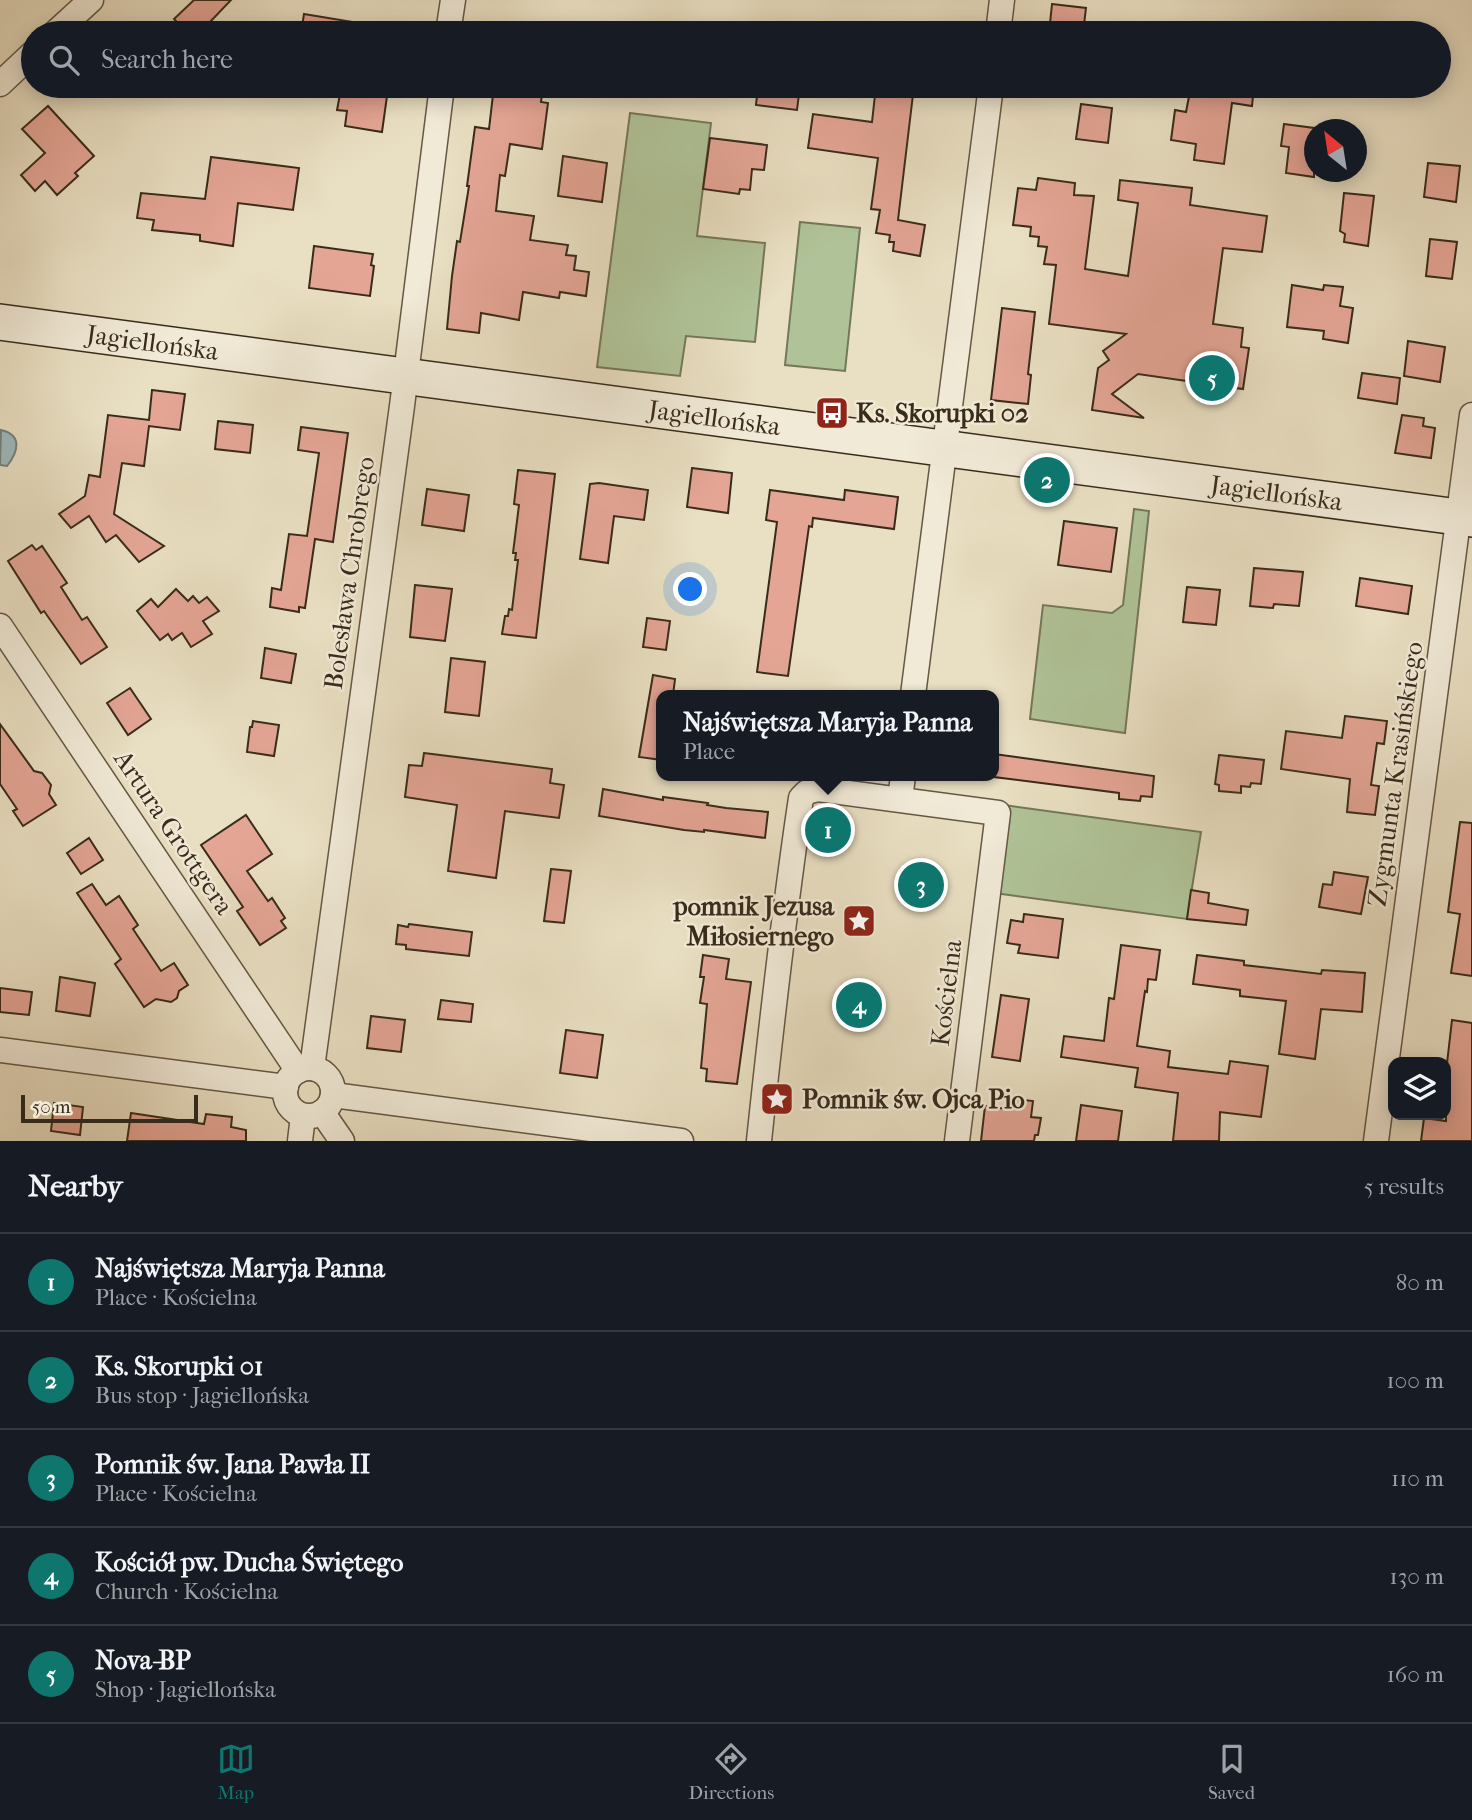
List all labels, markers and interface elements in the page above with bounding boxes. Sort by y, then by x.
search box [21,21,1451,98]
icon: search [45,41,83,79]
text: Search here [101,44,233,75]
north arrow [1304,119,1367,182]
street label: Jagiellońska [83,318,221,367]
pin: 5 [1189,352,1235,404]
street label: Jagiellońska [645,394,783,442]
bus stop icon: Ks. Skorupki 02 [813,394,851,432]
place label: Ks. Skorupki 02 [856,398,1029,429]
pin: 2 [1024,454,1070,506]
street label: Bolesława Chrobrego [318,455,381,692]
street label: Jagiellońska [1207,469,1345,518]
your location [673,572,707,606]
street label: Zygmunta Krasińskiego [1362,640,1429,908]
popup [656,690,999,781]
text: Najświętsza Maryja Panna [683,707,972,738]
text: Place [683,738,735,765]
street label: Artura Grottgera [107,743,241,921]
pin: 1 [805,804,851,856]
pin: 3 [898,859,944,911]
place label: pomnik Jezusa Miłosiernego [673,891,835,952]
place icon: pomnik Jezusa Miłosiernego [840,902,878,940]
street label: Kościelna [925,937,969,1048]
pin: 4 [836,979,882,1031]
map controls [1388,1057,1451,1120]
button: layers [1388,1057,1451,1120]
place icon: Pomnik św. Ojca Pio [758,1080,796,1118]
place label: Pomnik św. Ojca Pio [802,1084,1025,1115]
scale bar [21,1092,198,1124]
text: 50 m [32,1096,71,1118]
text: Nearby [28,1169,123,1204]
text: 5 results [1364,1173,1444,1200]
text: Najświętsza Maryja Panna [95,1253,385,1284]
text: 1 [47,1269,55,1296]
text: 80 m [1396,1269,1444,1296]
text: Place · Kościelna [95,1284,257,1311]
text: Ks. Skorupki 01 [95,1351,263,1382]
text: 2 [45,1367,57,1394]
text: 100 m [1386,1367,1444,1394]
text: Bus stop · Jagiellońska [95,1382,309,1409]
text: Pomnik św. Jana Pawła II [95,1449,370,1480]
text: 3 [46,1465,56,1492]
text: 110 m [1391,1465,1444,1492]
text: Place · Kościelna [95,1480,257,1507]
text: Kościół pw. Ducha Świętego [95,1547,403,1578]
text: 4 [44,1563,58,1590]
text: 130 m [1390,1563,1444,1590]
text: Church · Kościelna [95,1578,278,1605]
text: Nova-BP [95,1645,191,1676]
text: 5 [46,1661,56,1688]
text: 160 m [1387,1661,1444,1688]
text: Shop · Jagiellońska [95,1676,276,1703]
tab: Map [217,1740,255,1804]
tab: Directions [689,1740,774,1804]
tab: Saved [1208,1740,1255,1804]

